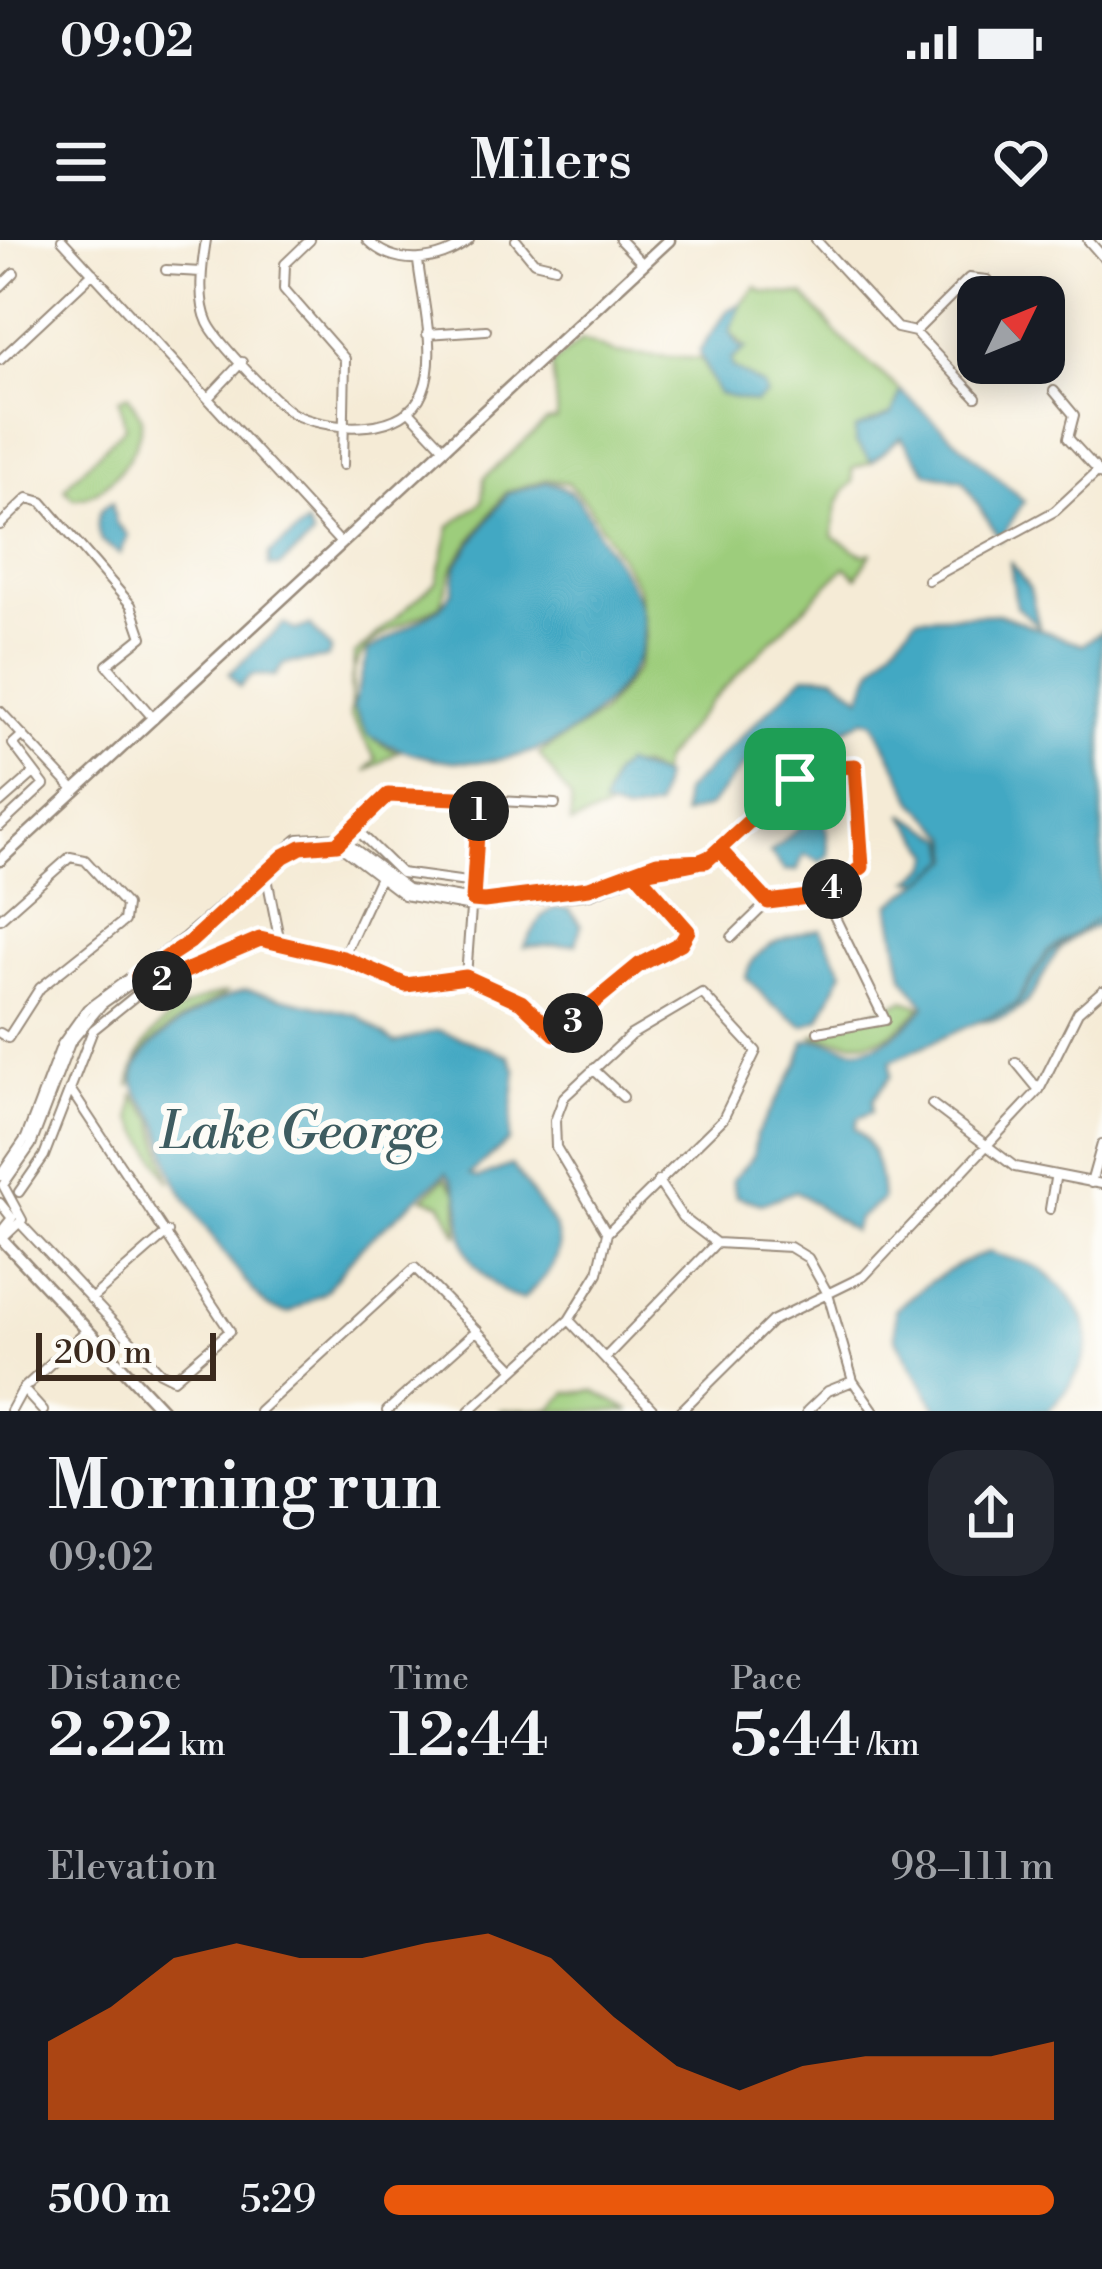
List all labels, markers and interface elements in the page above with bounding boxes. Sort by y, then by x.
text: 09:02 [60,14,194,71]
text: Milers [470,128,632,196]
icon: menu [48,129,114,195]
icon: heart [988,129,1054,195]
north arrow [957,276,1065,384]
map controls [957,276,1065,384]
pin [744,728,846,830]
icon: arrive [762,746,828,812]
pin: 1 [449,781,509,841]
text: 1 [471,790,487,831]
pin: 4 [802,859,862,919]
text: 4 [821,868,843,909]
pin: 2 [132,951,192,1011]
text: 2 [152,960,172,1001]
pin: 3 [543,993,603,1053]
text: 3 [563,1002,583,1043]
water label: Lake George [158,1101,438,1165]
scale bar [36,1327,216,1380]
text: 200 m [54,1333,152,1374]
text: Morning run [48,1447,441,1530]
button: share [928,1450,1054,1576]
text: 09:02 [48,1534,154,1583]
text: Distance [48,1659,181,1700]
text: Time [389,1659,469,1700]
text: Pace [731,1659,802,1700]
text: 2.22 [48,1700,173,1775]
text: 12:44 [389,1700,549,1775]
text: 5:44 [731,1700,860,1775]
text: km [173,1725,226,1766]
text: /km [860,1725,920,1766]
text: Elevation [48,1843,217,1892]
text: 98–111 m [890,1843,1054,1892]
text: 500 m [48,2176,171,2225]
text: 5:29 [240,2176,316,2225]

